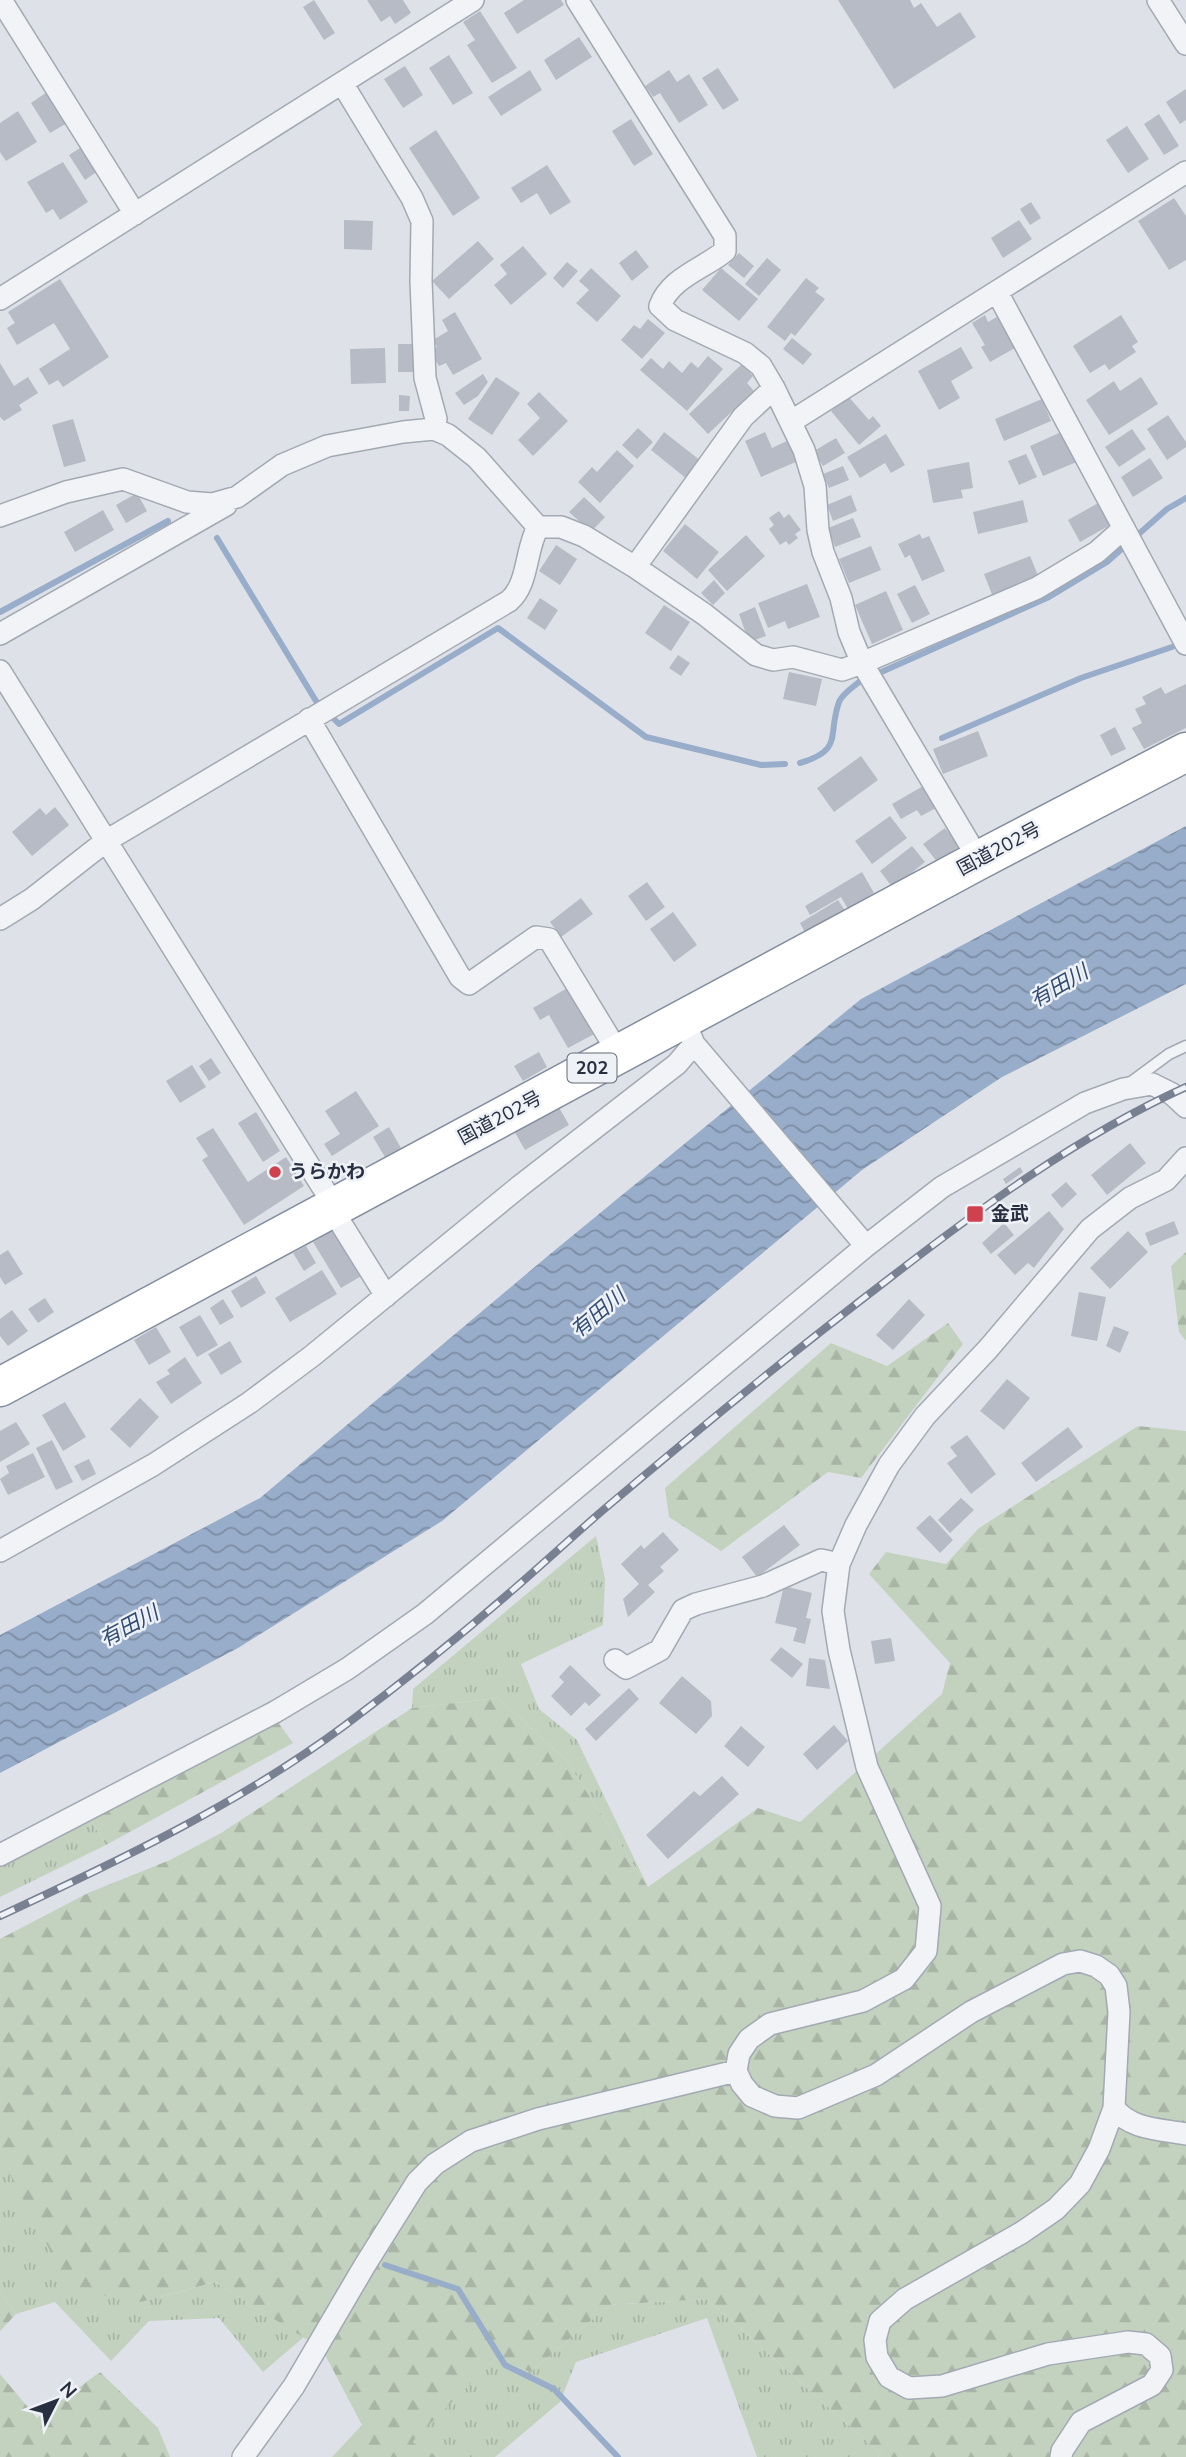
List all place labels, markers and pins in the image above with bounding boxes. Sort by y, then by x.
place label: うらかわ [289,1159,365,1185]
marker: うらかわ [267,1164,283,1180]
place label: 金武 [991,1201,1029,1227]
marker: 金武 [965,1204,985,1224]

